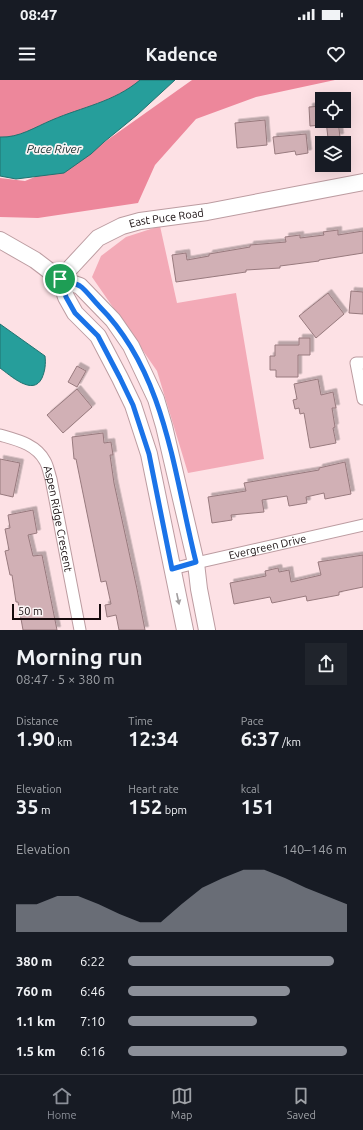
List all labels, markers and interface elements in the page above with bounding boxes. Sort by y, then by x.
text: 08:47 [20,6,58,23]
icon: menu [16,43,38,65]
icon: heart [325,43,347,65]
text: Kadence [145,44,218,64]
map controls [315,92,351,172]
button: locate [315,92,351,128]
button: layers [315,136,351,172]
water label: Puce River [27,142,82,155]
street label: East Puce Road [128,206,205,230]
pin [43,262,77,296]
icon: arrive [49,268,71,290]
street label: Aspen Ridge Crescent [42,464,75,573]
street label: Evergreen Drive [228,532,307,561]
one-way arrow [176,593,182,606]
scale bar [12,602,101,621]
text: 50 m [18,605,42,617]
button: share [305,643,347,685]
text: Morning run [16,644,143,669]
text: 08:47 · 5 × 380 m [16,672,115,686]
text: Distance [16,715,59,727]
text: Time [128,715,153,727]
text: Pace [241,715,264,727]
text: 1.90 [16,727,55,750]
text: 12:34 [128,727,178,750]
text: 6:37 [241,727,279,750]
text: km [55,736,72,748]
text: /km [279,736,301,748]
text: Elevation [16,783,62,795]
text: Heart rate [128,783,179,795]
text: kcal [241,783,260,795]
text: 35 [16,795,39,818]
text: 152 [128,795,162,818]
text: 151 [241,795,275,818]
text: m [39,804,51,816]
text: bpm [162,804,187,816]
text: Elevation [16,842,70,856]
text: 140–146 m [282,842,347,856]
text: 380 m [16,954,52,968]
text: 6:22 [80,954,105,968]
text: 760 m [16,984,52,998]
text: 6:46 [80,984,105,998]
text: 1.1 km [16,1014,55,1028]
text: 7:10 [80,1014,105,1028]
text: 1.5 km [16,1044,55,1058]
text: 6:16 [80,1044,105,1058]
tab: Home [47,1085,77,1121]
tab: Map [171,1085,193,1121]
tab: Saved [287,1085,316,1121]

